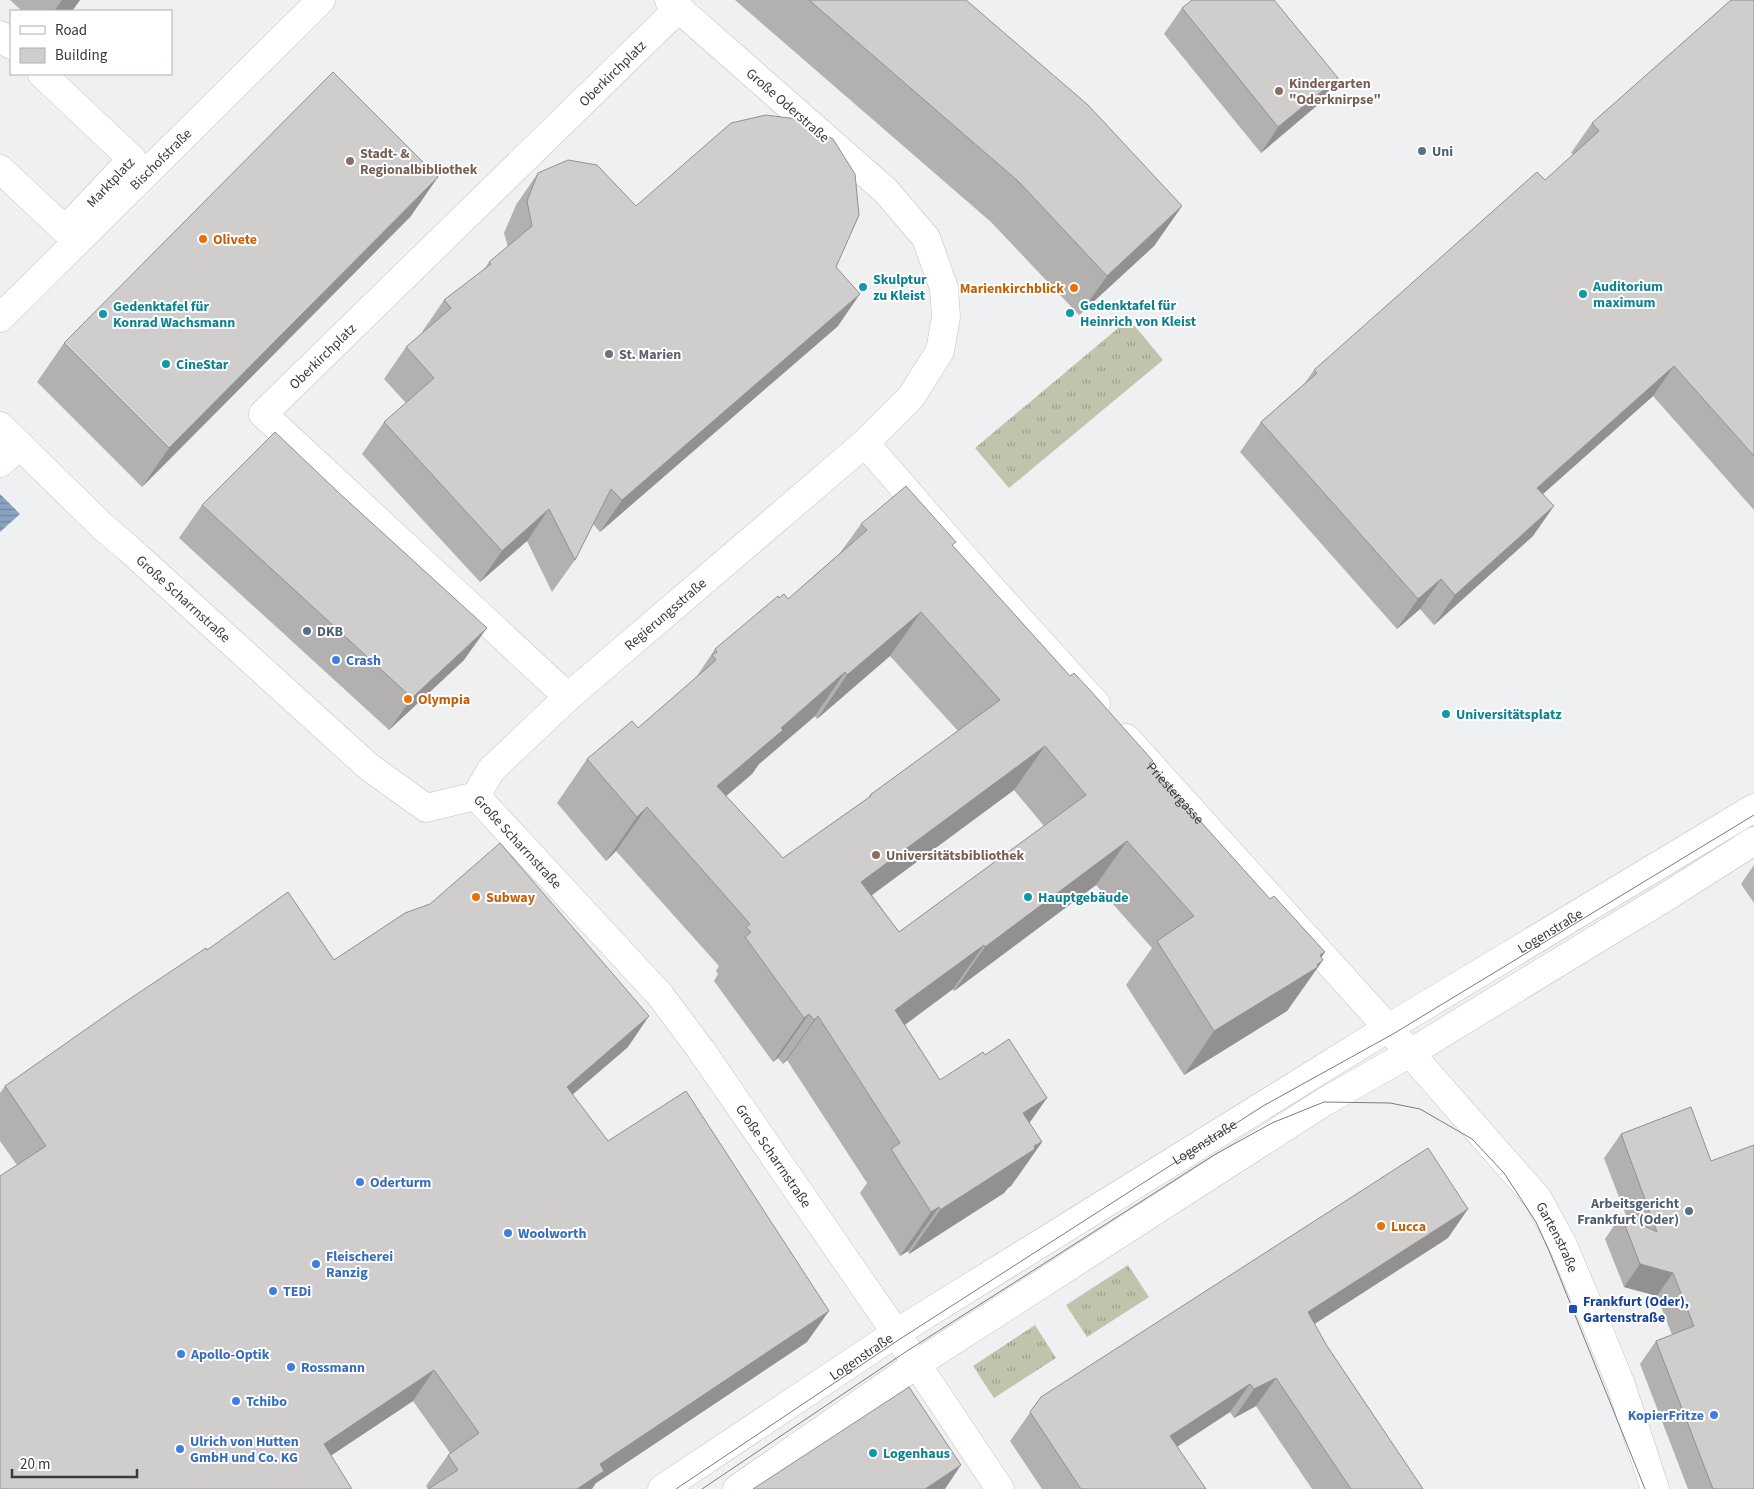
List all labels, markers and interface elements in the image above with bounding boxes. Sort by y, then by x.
legend [10,10,172,75]
text: Road [55,20,87,41]
street label: Oberkirchplatz [575,36,651,111]
text: Building [55,45,108,66]
street label: Große Oderstraße [741,64,833,148]
place label: Kindergarten "Oderknirpse" [1289,74,1381,110]
marker: Kindergarten "Oderknirpse" [1273,85,1285,97]
street label: Bischofstraße [126,124,197,195]
place label: Uni [1432,142,1453,162]
place label: Stadt- & Regionalbibliothek [360,144,478,180]
marker: Uni [1416,145,1428,157]
street label: Marktplatz [82,153,140,212]
marker: Stadt- & Regionalbibliothek [344,155,356,167]
place label: Olivete [213,230,257,250]
marker: Olivete [197,233,209,245]
place label: Skulptur zu Kleist [873,270,927,306]
place label: Auditorium maximum [1592,277,1663,313]
place label: Marienkirchblick [960,279,1064,299]
marker: Skulptur zu Kleist [857,281,869,293]
marker: Marienkirchblick [1068,282,1080,294]
marker: Auditorium maximum [1577,288,1589,300]
place label: Gedenktafel für Heinrich von Kleist [1080,296,1197,332]
place label: Gedenktafel für Konrad Wachsmann [113,297,235,333]
marker: Gedenktafel für Heinrich von Kleist [1064,307,1076,319]
marker: Gedenktafel für Konrad Wachsmann [97,308,109,320]
street label: Oberkirchplatz [285,319,361,394]
place label: St. Marien [619,345,681,365]
marker: St. Marien [603,348,615,360]
place label: CineStar [176,355,229,375]
marker: CineStar [160,358,172,370]
street label: Große Scharrnstraße [131,551,235,648]
street label: Regierungsstraße [621,574,711,655]
place label: DKB [317,622,343,642]
marker: DKB [301,625,313,637]
place label: Crash [346,651,381,671]
marker: Crash [330,654,342,666]
place label: Olympia [418,690,470,710]
marker: Olympia [402,693,414,705]
place label: Universitätsplatz [1456,705,1562,725]
marker: Universitätsplatz [1440,708,1452,720]
street label: Priestergasse [1141,758,1208,829]
street label: Große Scharrnstraße [469,791,566,894]
place label: Universitätsbibliothek [886,846,1025,866]
marker: Universitätsbibliothek [870,849,882,861]
place label: Subway [486,888,536,908]
place label: Hauptgebäude [1038,888,1129,908]
marker: Subway [470,891,482,903]
marker: Hauptgebäude [1022,891,1034,903]
street label: Logenstraße [1514,904,1587,959]
street label: Große Scharrnstraße [730,1100,816,1212]
street label: Logenstraße [1169,1115,1241,1170]
place label: Oderturm [370,1173,431,1193]
marker: Oderturm [354,1176,366,1188]
place label: Arbeitsgericht Frankfurt (Oder) [1577,1194,1680,1230]
street label: Gartenstraße [1530,1199,1582,1276]
marker: Arbeitsgericht Frankfurt (Oder) [1683,1205,1695,1217]
place label: Lucca [1391,1217,1426,1237]
marker: Lucca [1375,1220,1387,1232]
place label: Woolworth [518,1224,586,1244]
marker: Woolworth [502,1227,514,1239]
place label: Fleischerei Ranzig [326,1247,393,1283]
marker: Fleischerei Ranzig [310,1258,322,1270]
place label: TEDi [283,1282,311,1302]
marker: TEDi [267,1285,279,1297]
place label: Frankfurt (Oder), Gartenstraße [1583,1292,1689,1328]
marker: Frankfurt (Oder), Gartenstraße [1567,1303,1579,1315]
street label: Logenstraße [826,1329,897,1386]
place label: Apollo-Optik [190,1345,270,1365]
marker: Apollo-Optik [175,1348,187,1360]
place label: Rossmann [301,1358,365,1378]
marker: Rossmann [285,1361,297,1373]
place label: Tchibo [246,1392,287,1412]
marker: Tchibo [230,1395,242,1407]
place label: KopierFritze [1628,1406,1704,1426]
marker: KopierFritze [1708,1409,1720,1421]
place label: Ulrich von Hutten GmbH und Co. KG [190,1432,299,1468]
marker: Ulrich von Hutten GmbH und Co. KG [174,1443,186,1455]
place label: Logenhaus [883,1444,950,1464]
scale bar [12,1446,138,1478]
marker: Logenhaus [867,1447,879,1459]
text: 20 m [20,1454,50,1475]

